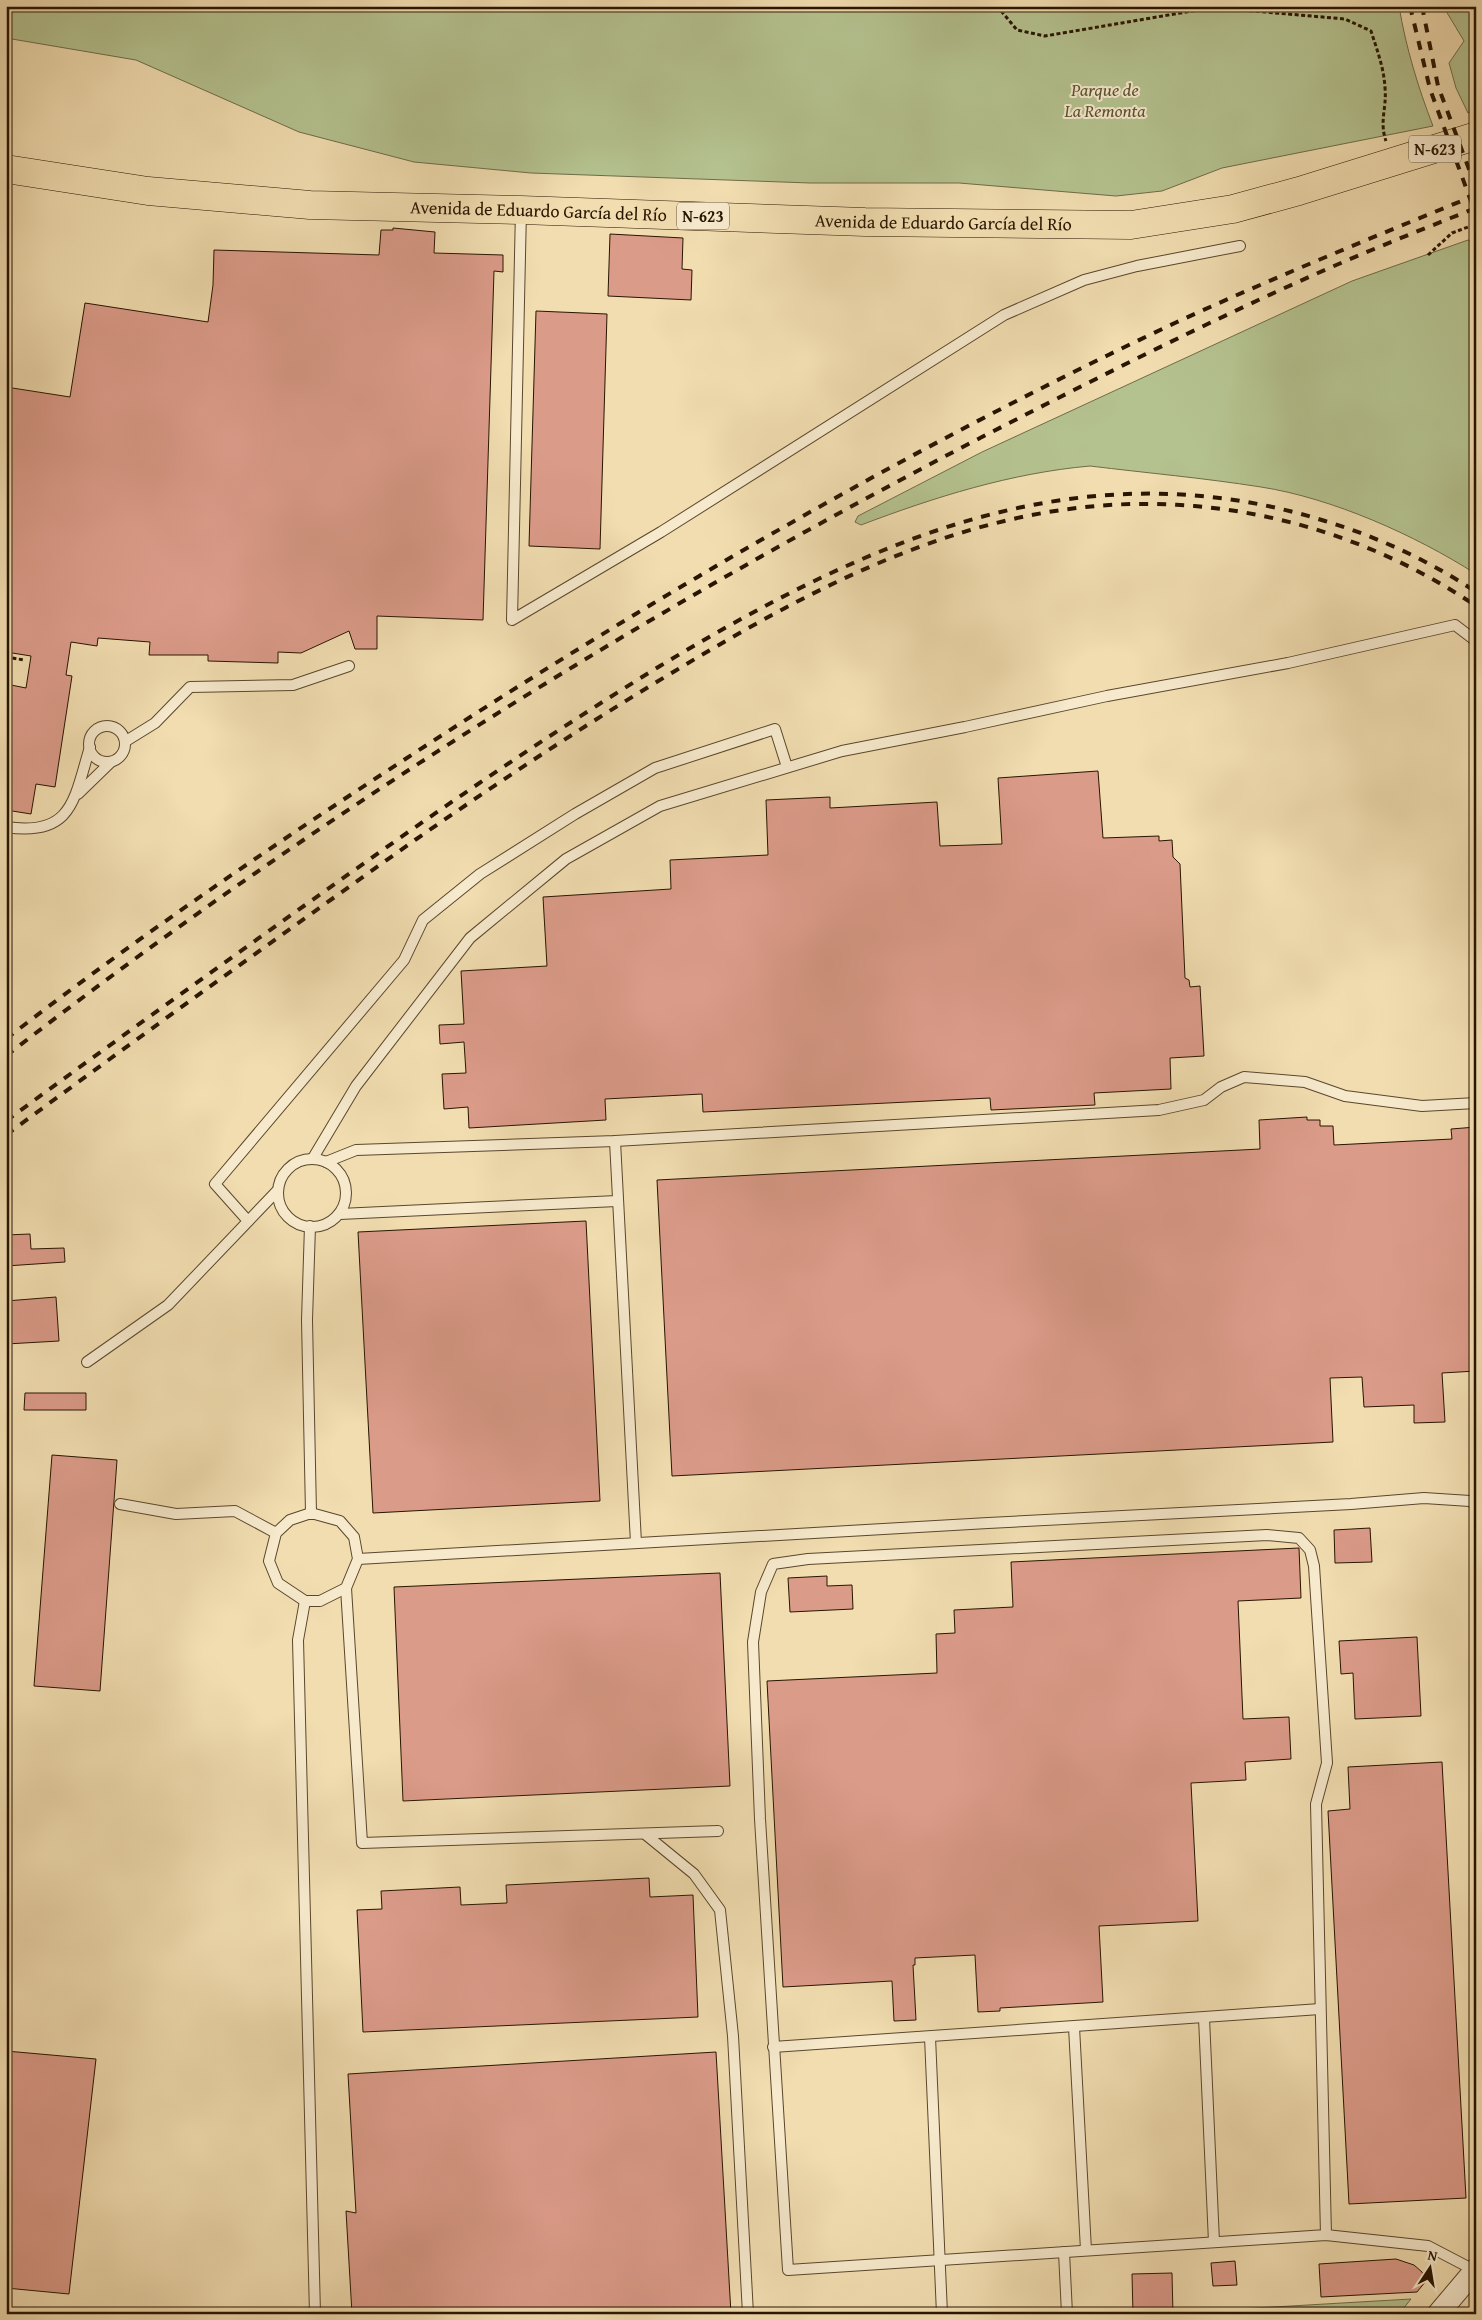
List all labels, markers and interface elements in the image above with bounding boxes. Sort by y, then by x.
park label: Parque de La Remonta [1063,76,1146,124]
road number: N-623 [1409,136,1461,162]
street label: Avenida de Eduardo García del Río [410,193,667,228]
road number: N-623 [677,202,729,230]
street label: Avenida de Eduardo García del Río [815,206,1072,237]
north arrow [1404,2242,1454,2292]
text: N [1426,2245,1440,2266]

